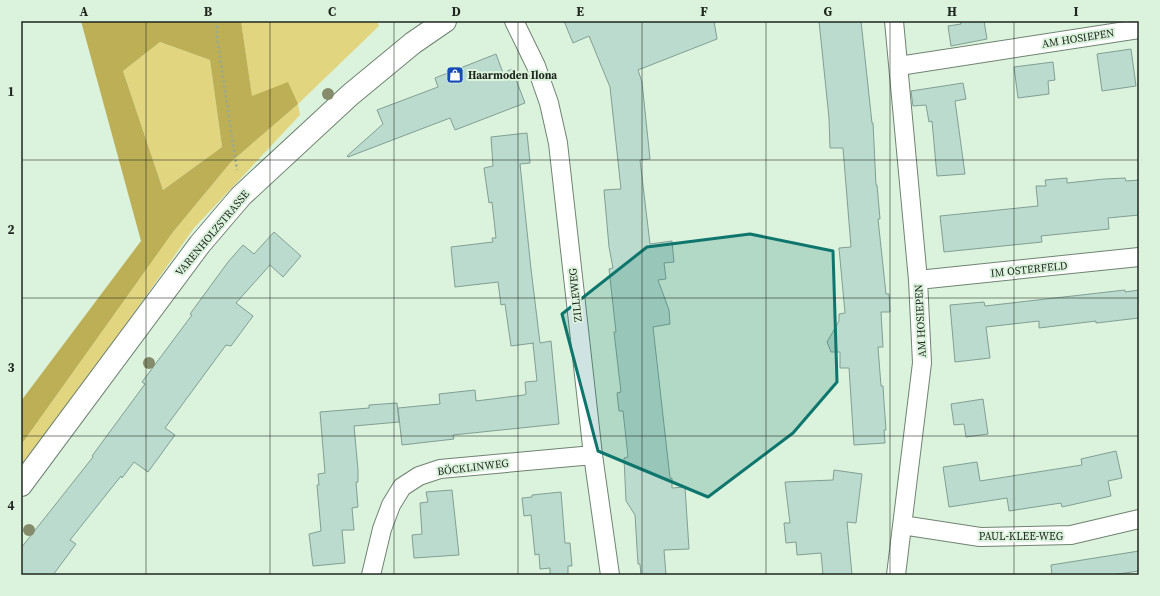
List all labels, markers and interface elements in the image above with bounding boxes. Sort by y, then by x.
text: A [80,3,89,20]
text: B [204,3,213,20]
text: C [328,3,336,20]
text: D [451,3,461,20]
text: E [576,3,584,20]
text: F [700,3,708,20]
text: G [824,3,833,20]
text: H [947,3,957,20]
text: I [1073,3,1079,20]
street label: AM HOSIEPEN [1041,25,1115,52]
shop icon: Haarmoden Ilona [445,65,465,85]
place label: Haarmoden Ilona [468,68,557,83]
text: 1 [7,83,15,100]
street label: VARENHOLZSTRASSE [172,187,253,279]
text: 2 [7,221,15,238]
street label: IM OSTERFELD [990,258,1068,281]
street label: ZILLEWEG [565,267,586,323]
street label: AM HOSIEPEN [911,284,930,358]
text: 3 [7,359,15,376]
street label: BÖCKLINWEG [436,455,510,479]
text: 4 [7,497,15,514]
street label: PAUL-KLEE-WEG [979,529,1064,544]

